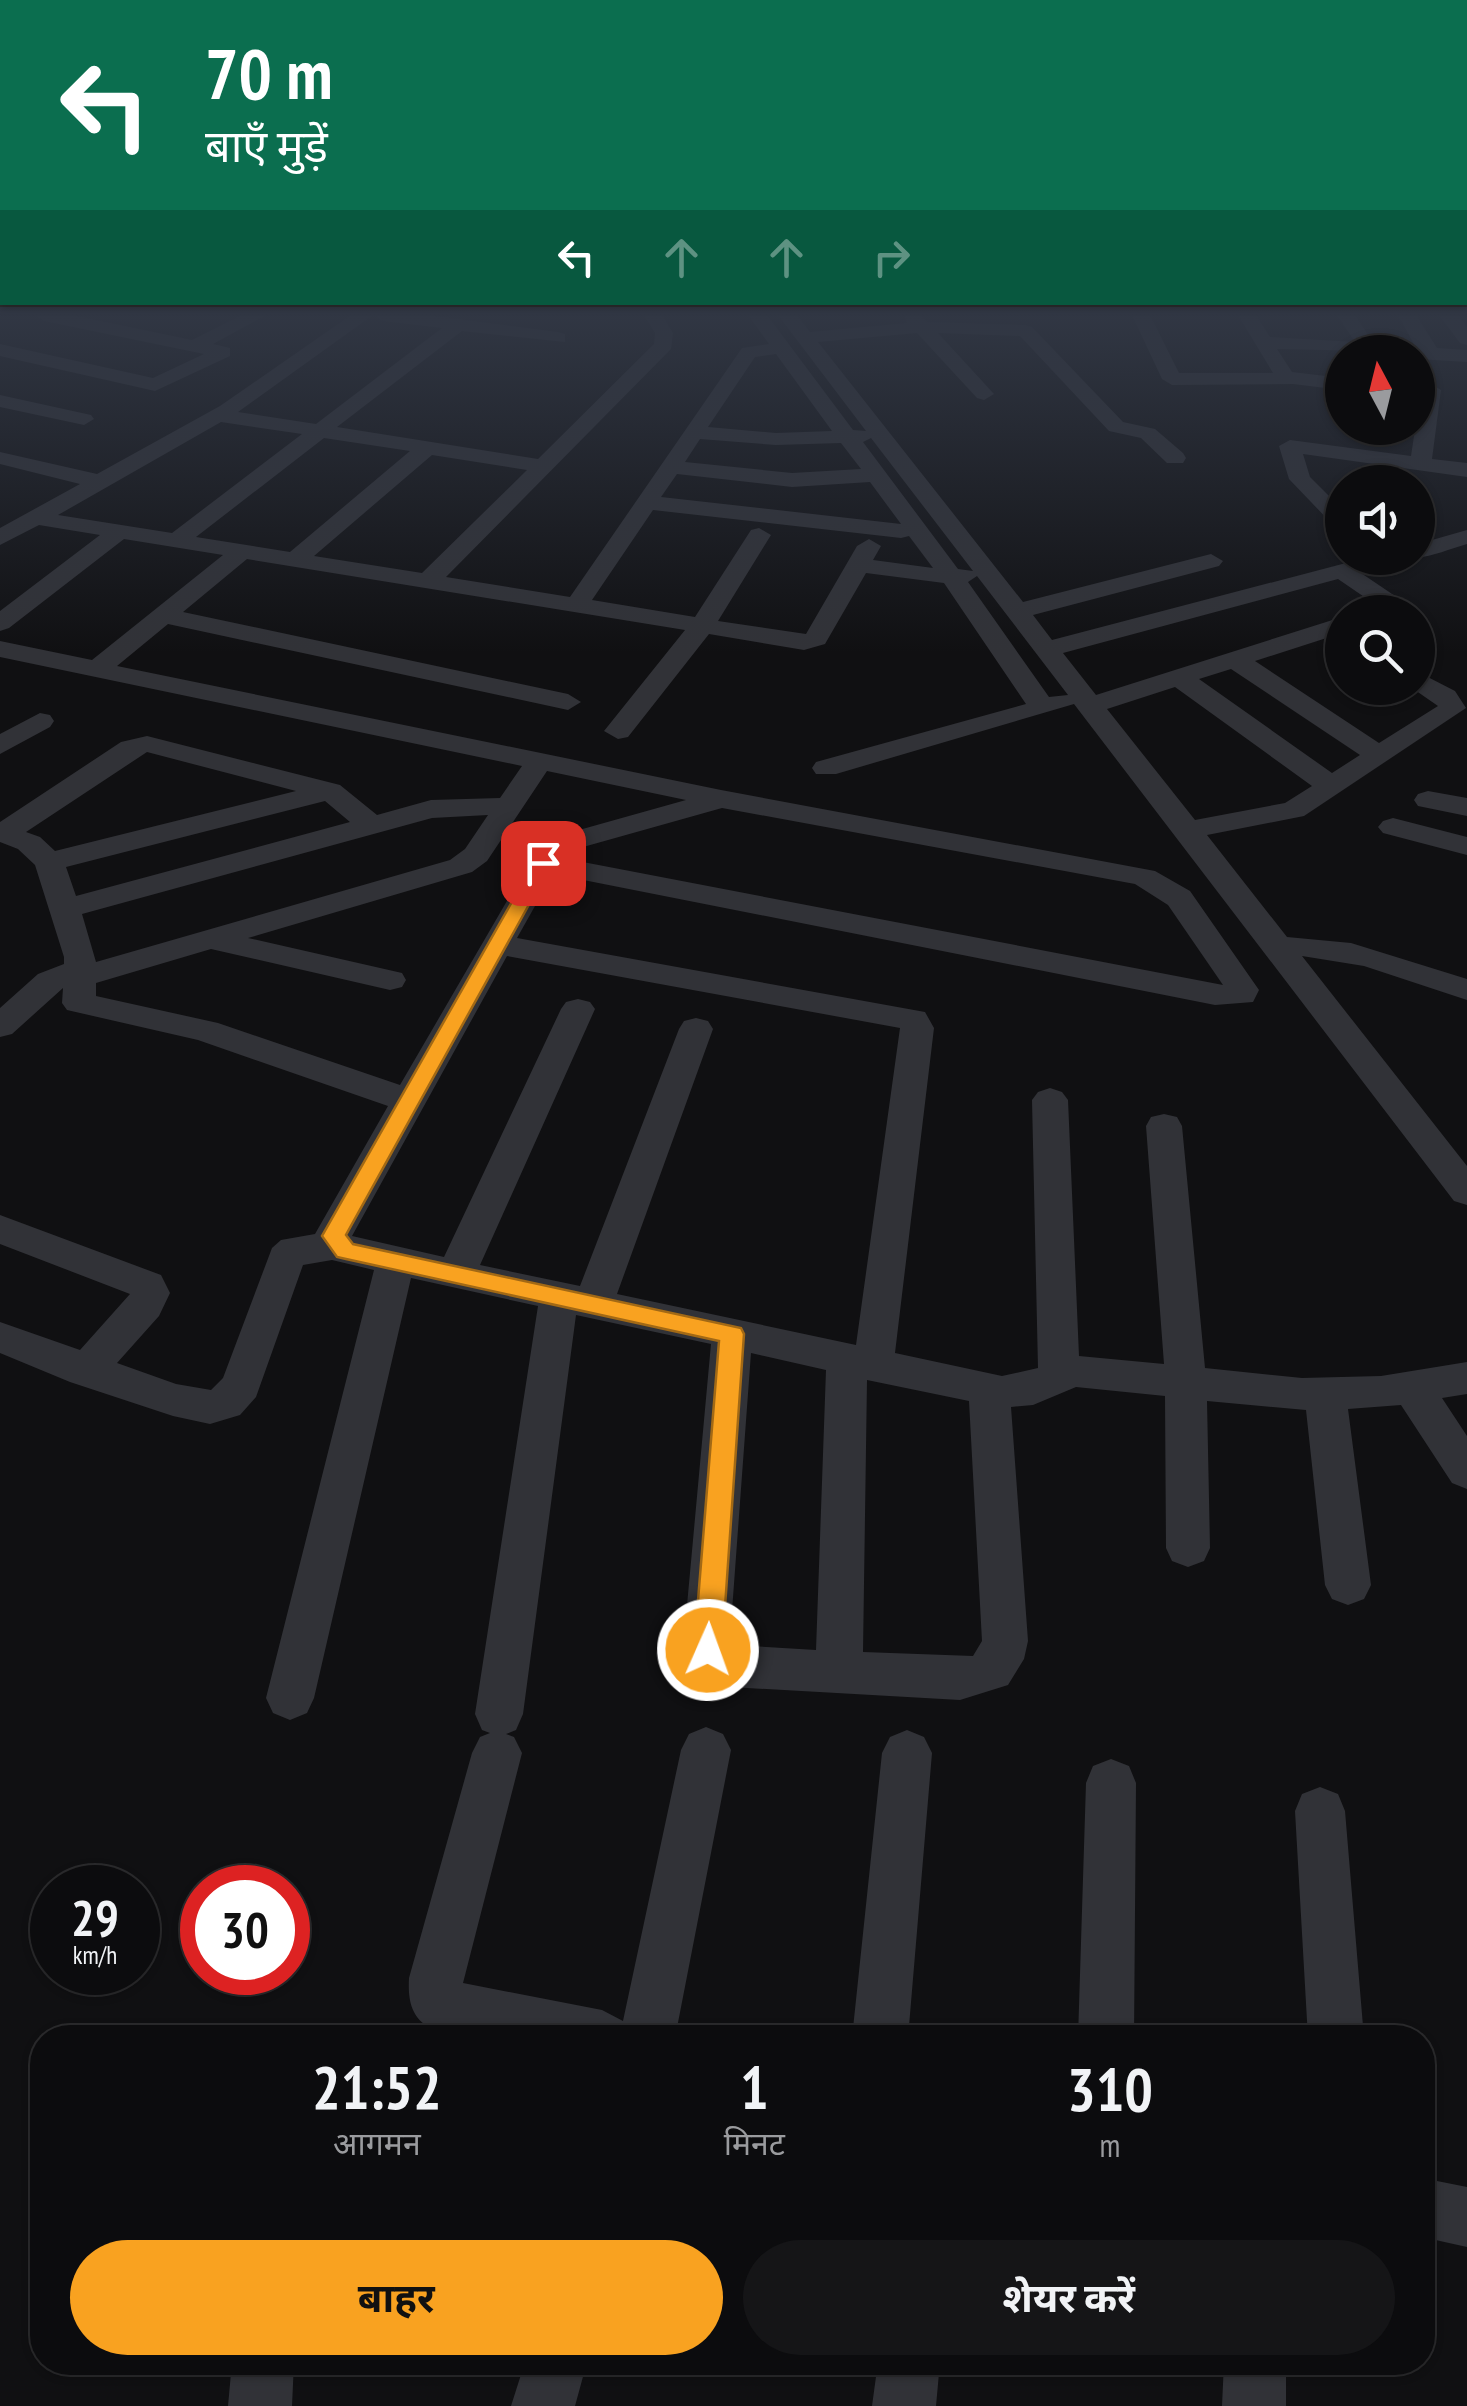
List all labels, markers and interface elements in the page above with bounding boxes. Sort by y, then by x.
text: 70 m [205,28,333,118]
icon: left [40,40,170,170]
text: बाएँ मुड़ें [205,116,328,174]
icon: left [549,230,604,285]
icon: ahead [654,230,709,285]
icon: ahead [759,230,814,285]
icon: right [864,230,919,285]
north arrow [1325,335,1435,445]
map controls [1325,335,1435,705]
button: sound [1325,465,1435,575]
button: search [1325,595,1435,705]
pin [501,821,586,906]
icon: arrive [516,836,571,891]
position arrow [656,1598,760,1702]
speed limit sign: 30 [180,1865,310,1995]
text: 29 [71,1885,119,1950]
text: km/h [73,1939,117,1971]
text: 21:52 [312,2048,442,2126]
text: 1 [740,2048,769,2126]
text: 310 [1067,2050,1153,2128]
text: आगमन [333,2122,421,2164]
text: मिनट [724,2122,785,2164]
text: m [1100,2124,1120,2166]
button: बाहर [70,2240,723,2355]
button: शेयर करें [743,2240,1395,2355]

